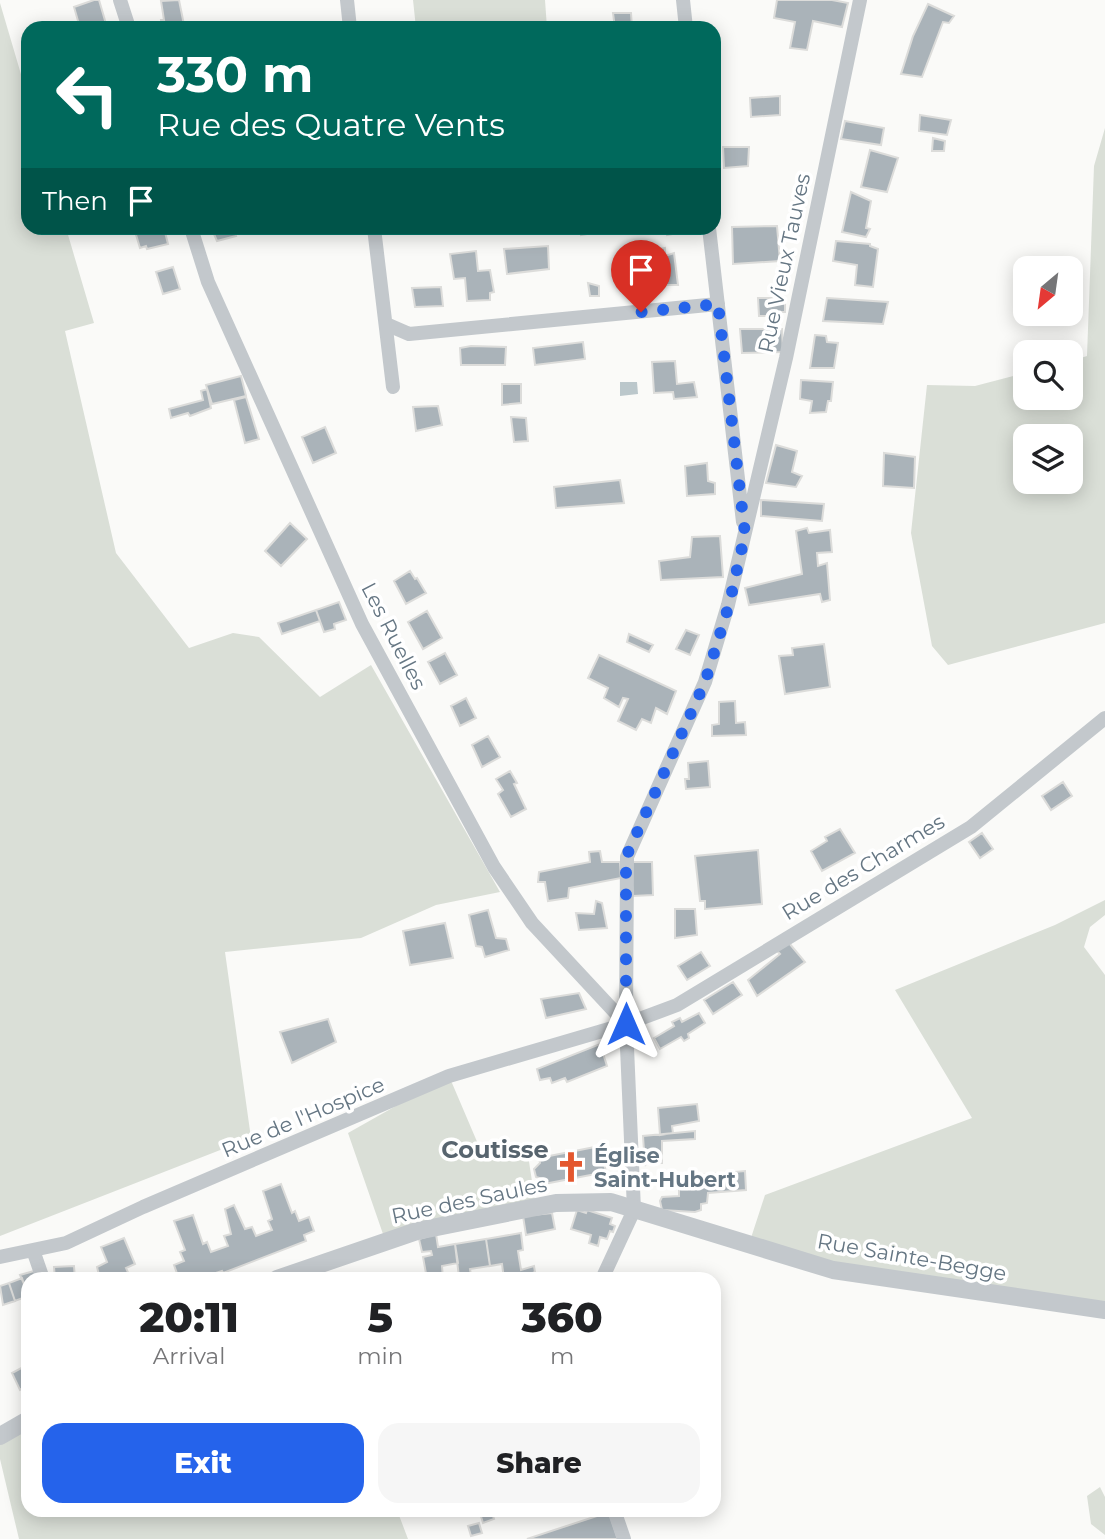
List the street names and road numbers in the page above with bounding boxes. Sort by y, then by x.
street label: Rue Vieux Tauves [753,171,815,355]
street label: Les Ruelles [356,578,432,694]
street label: Rue des Charmes [777,809,949,925]
street label: Rue de l'Hospice [218,1071,388,1163]
street label: Rue des Saules [389,1171,549,1229]
street label: Rue Sainte-Begge [815,1228,1009,1286]

